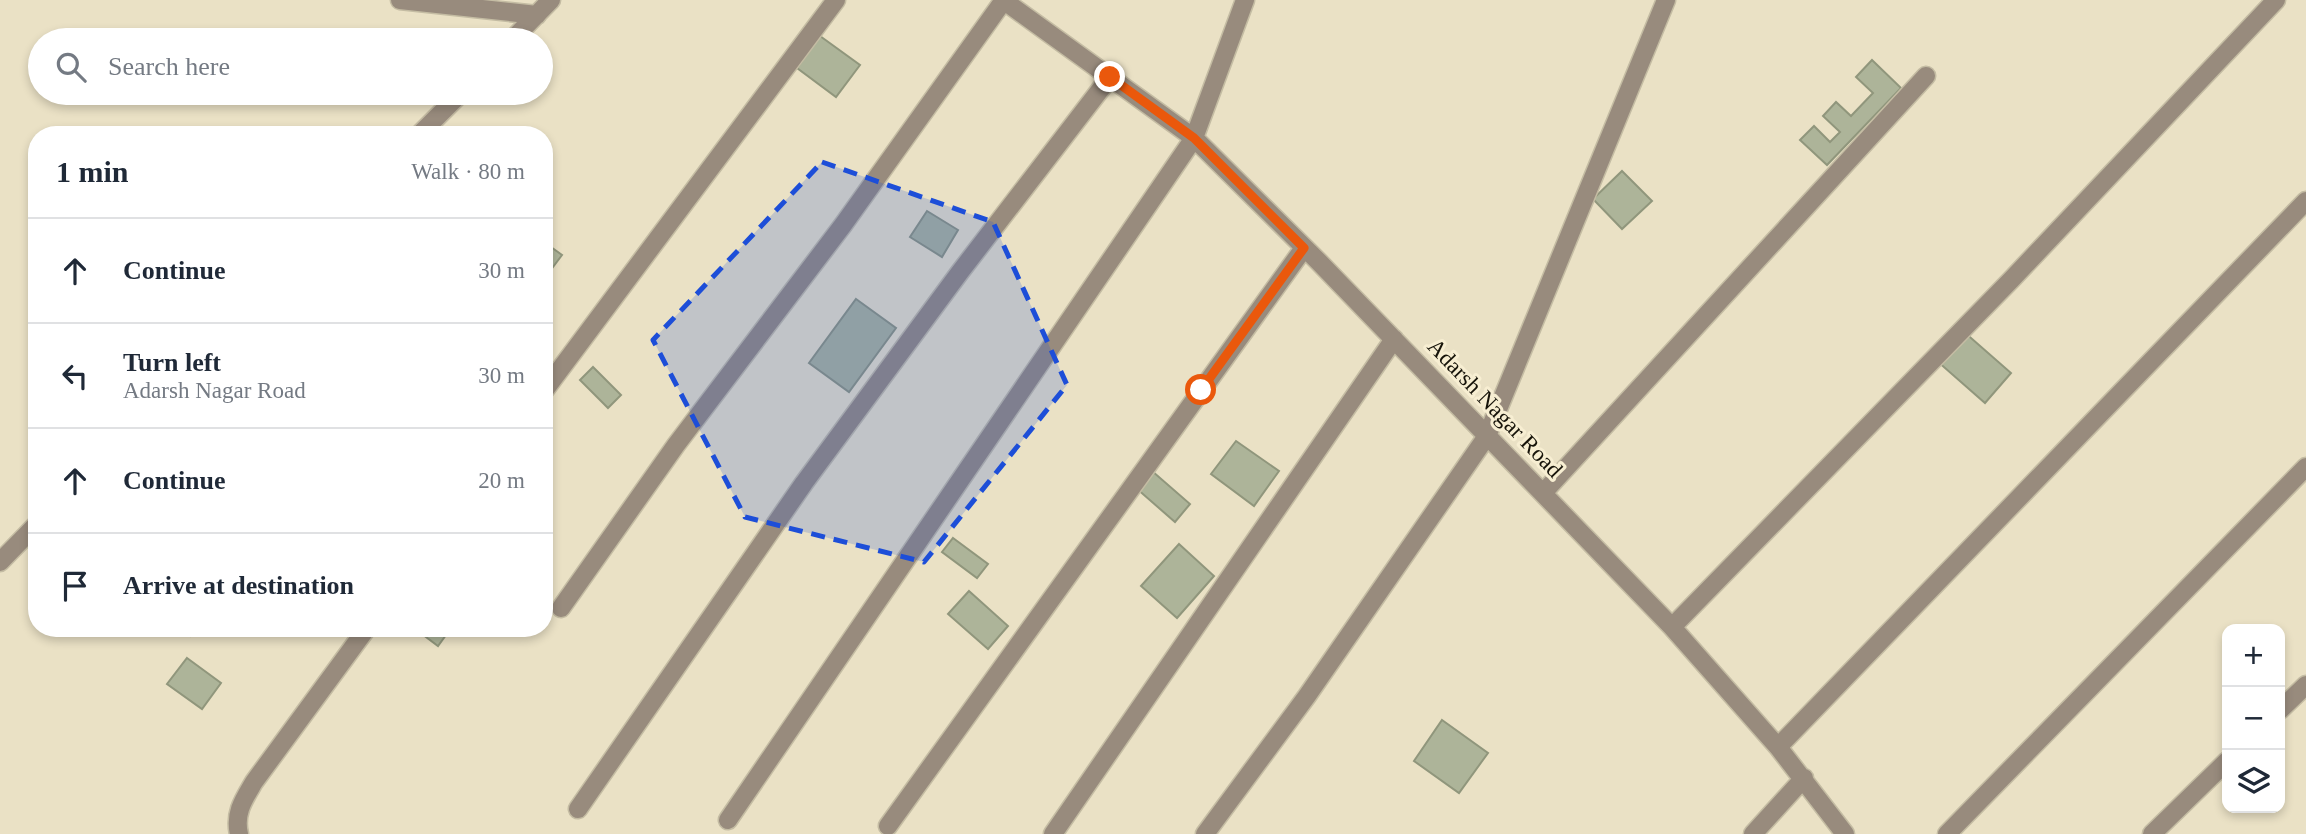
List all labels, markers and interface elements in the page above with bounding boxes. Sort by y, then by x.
search box [28,28,553,105]
icon: search [52,48,90,86]
text: Search here [108,52,230,81]
route end [1094,61,1125,92]
text: 1 min [56,155,129,188]
text: Walk · 80 m [411,159,525,184]
icon: ahead [56,252,94,290]
text: Continue [123,256,226,285]
text: 30 m [478,258,525,283]
street label: Adarsh Nagar Road [1423,334,1568,483]
text: Turn left [123,348,221,377]
icon: left [56,357,94,395]
text: 30 m [478,363,525,388]
route start [1185,374,1216,405]
text: Adarsh Nagar Road [123,378,306,403]
icon: ahead [56,462,94,500]
text: Continue [123,466,226,495]
text: 20 m [478,468,525,493]
icon: arrive [56,567,94,605]
text: Arrive at destination [123,571,354,600]
map controls [2222,624,2285,813]
button: + [2222,624,2285,687]
button: − [2222,687,2285,750]
button: layers [2222,750,2285,813]

